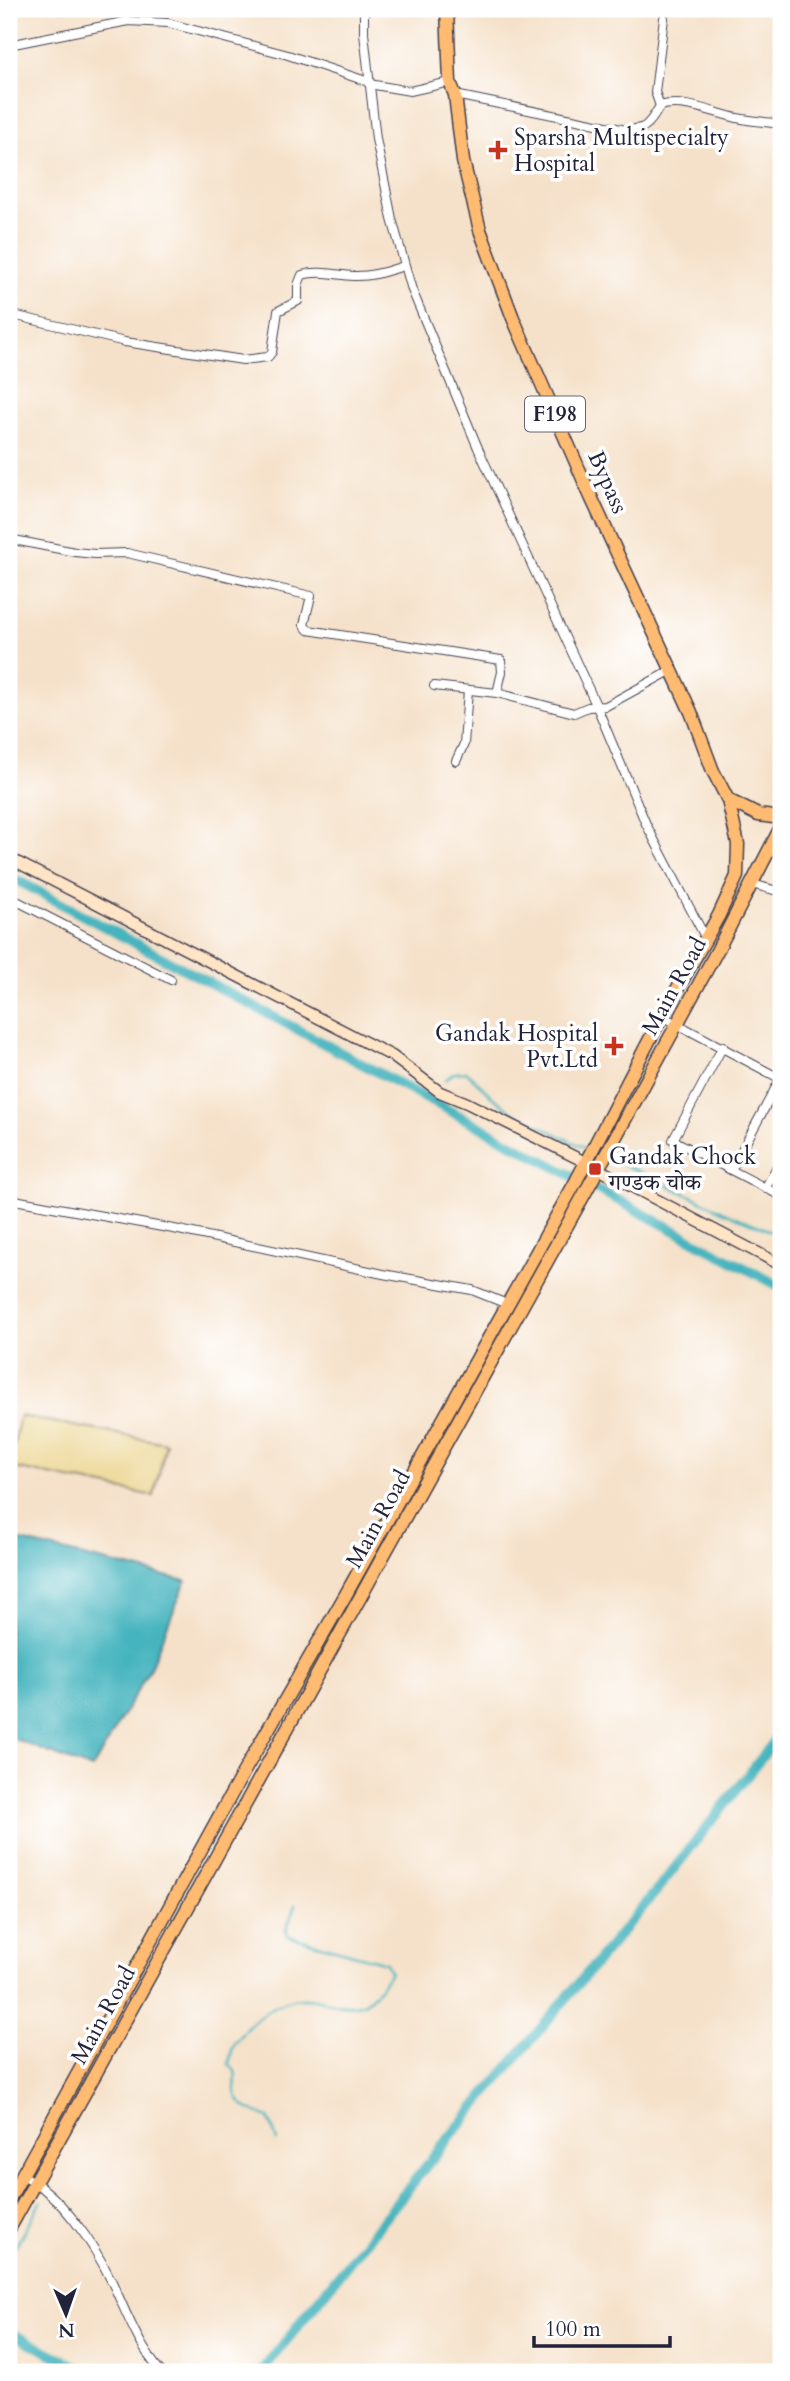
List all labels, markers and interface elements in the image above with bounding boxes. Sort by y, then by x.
place label: Sparsha Multispecialty Hospital [514,122,729,179]
marker: Sparsha Multispecialty Hospital [488,140,508,160]
road number: F198 [525,396,585,432]
street label: Bypass [581,446,635,518]
street label: Main Road [634,931,714,1041]
place label: Gandak Hospital Pvt.Ltd [435,1018,599,1075]
marker: Gandak Hospital Pvt.Ltd [604,1036,624,1056]
place label: Gandak Chock गण्डक चोक [608,1141,757,1198]
marker: Gandak Chock गण्डक चोक [587,1161,603,1177]
street label: Main Road [338,1464,418,1574]
street label: Main Road [63,1960,143,2070]
north arrow [32,2280,102,2350]
scale bar [534,2304,671,2348]
text: 100 m [545,2315,601,2344]
text: N [57,2317,75,2343]

